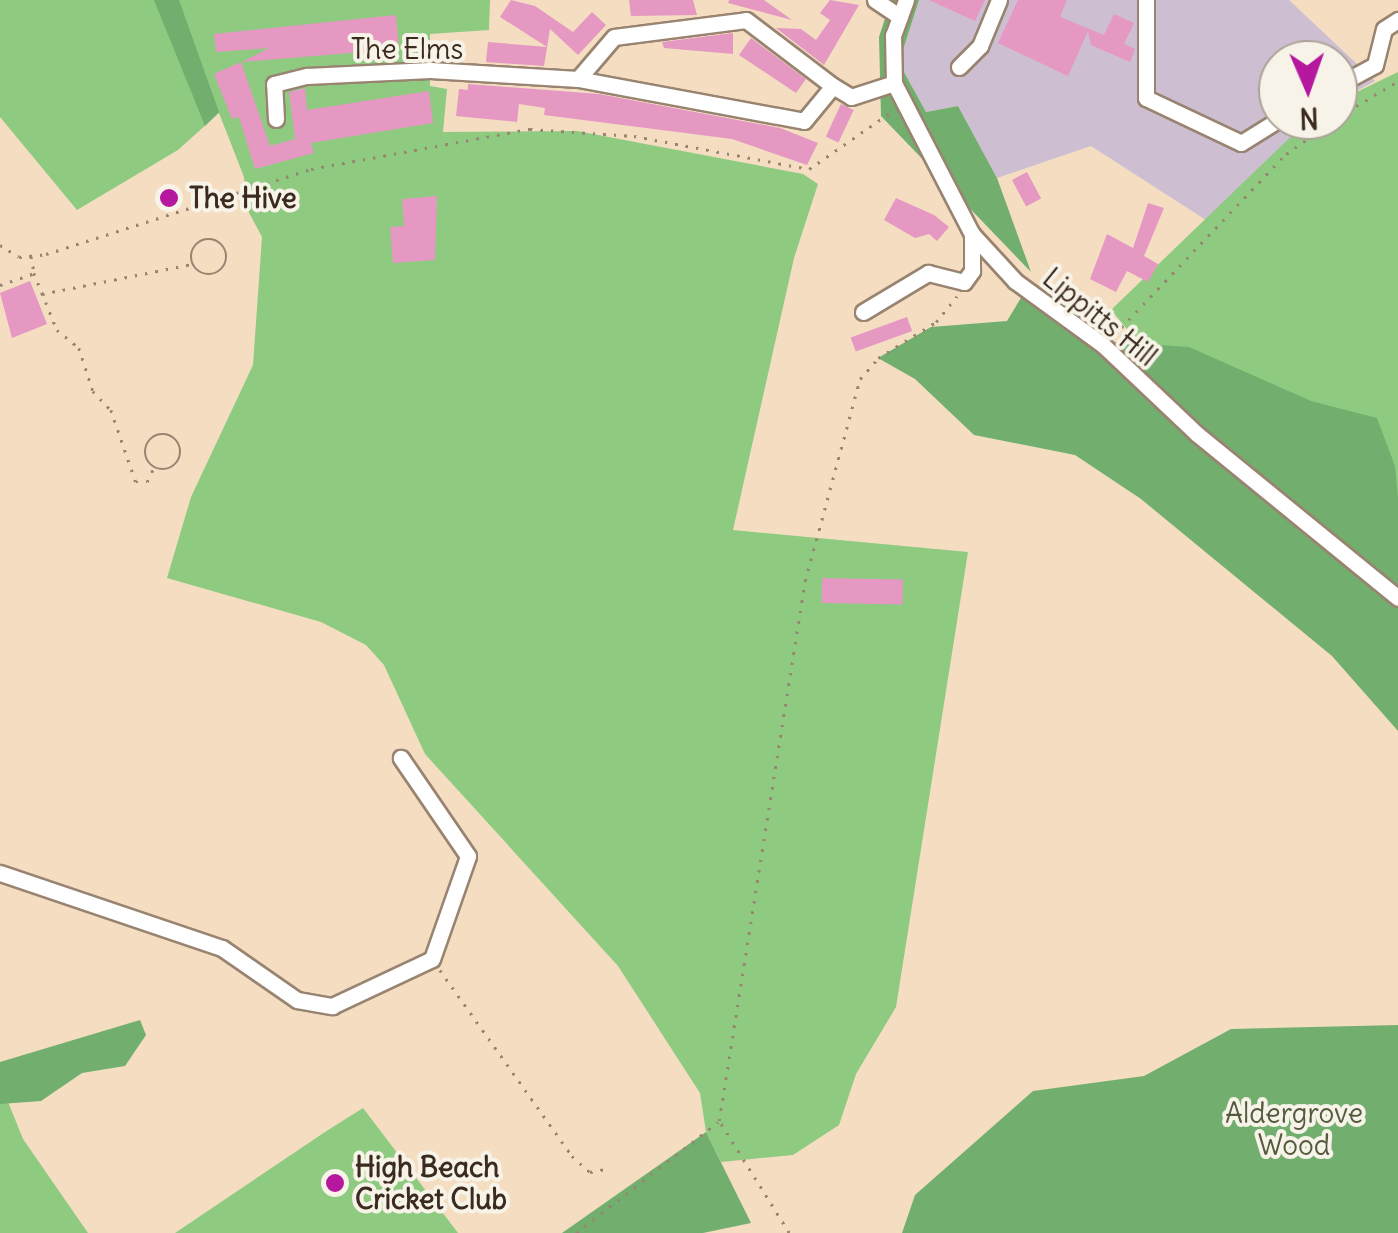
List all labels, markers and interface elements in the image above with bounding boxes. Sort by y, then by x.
street label: The Elms [351,32,463,66]
north arrow [1258,40,1358,140]
text: N [1299,100,1319,136]
place label: The Hive [189,181,297,215]
marker: The Hive [158,187,180,209]
street label: Lippitts Hill [1036,261,1164,373]
park label: Aldergrove Wood [1225,1096,1363,1162]
place label: High Beach Cricket Club [355,1150,507,1216]
marker: High Beach Cricket Club [324,1172,346,1194]

